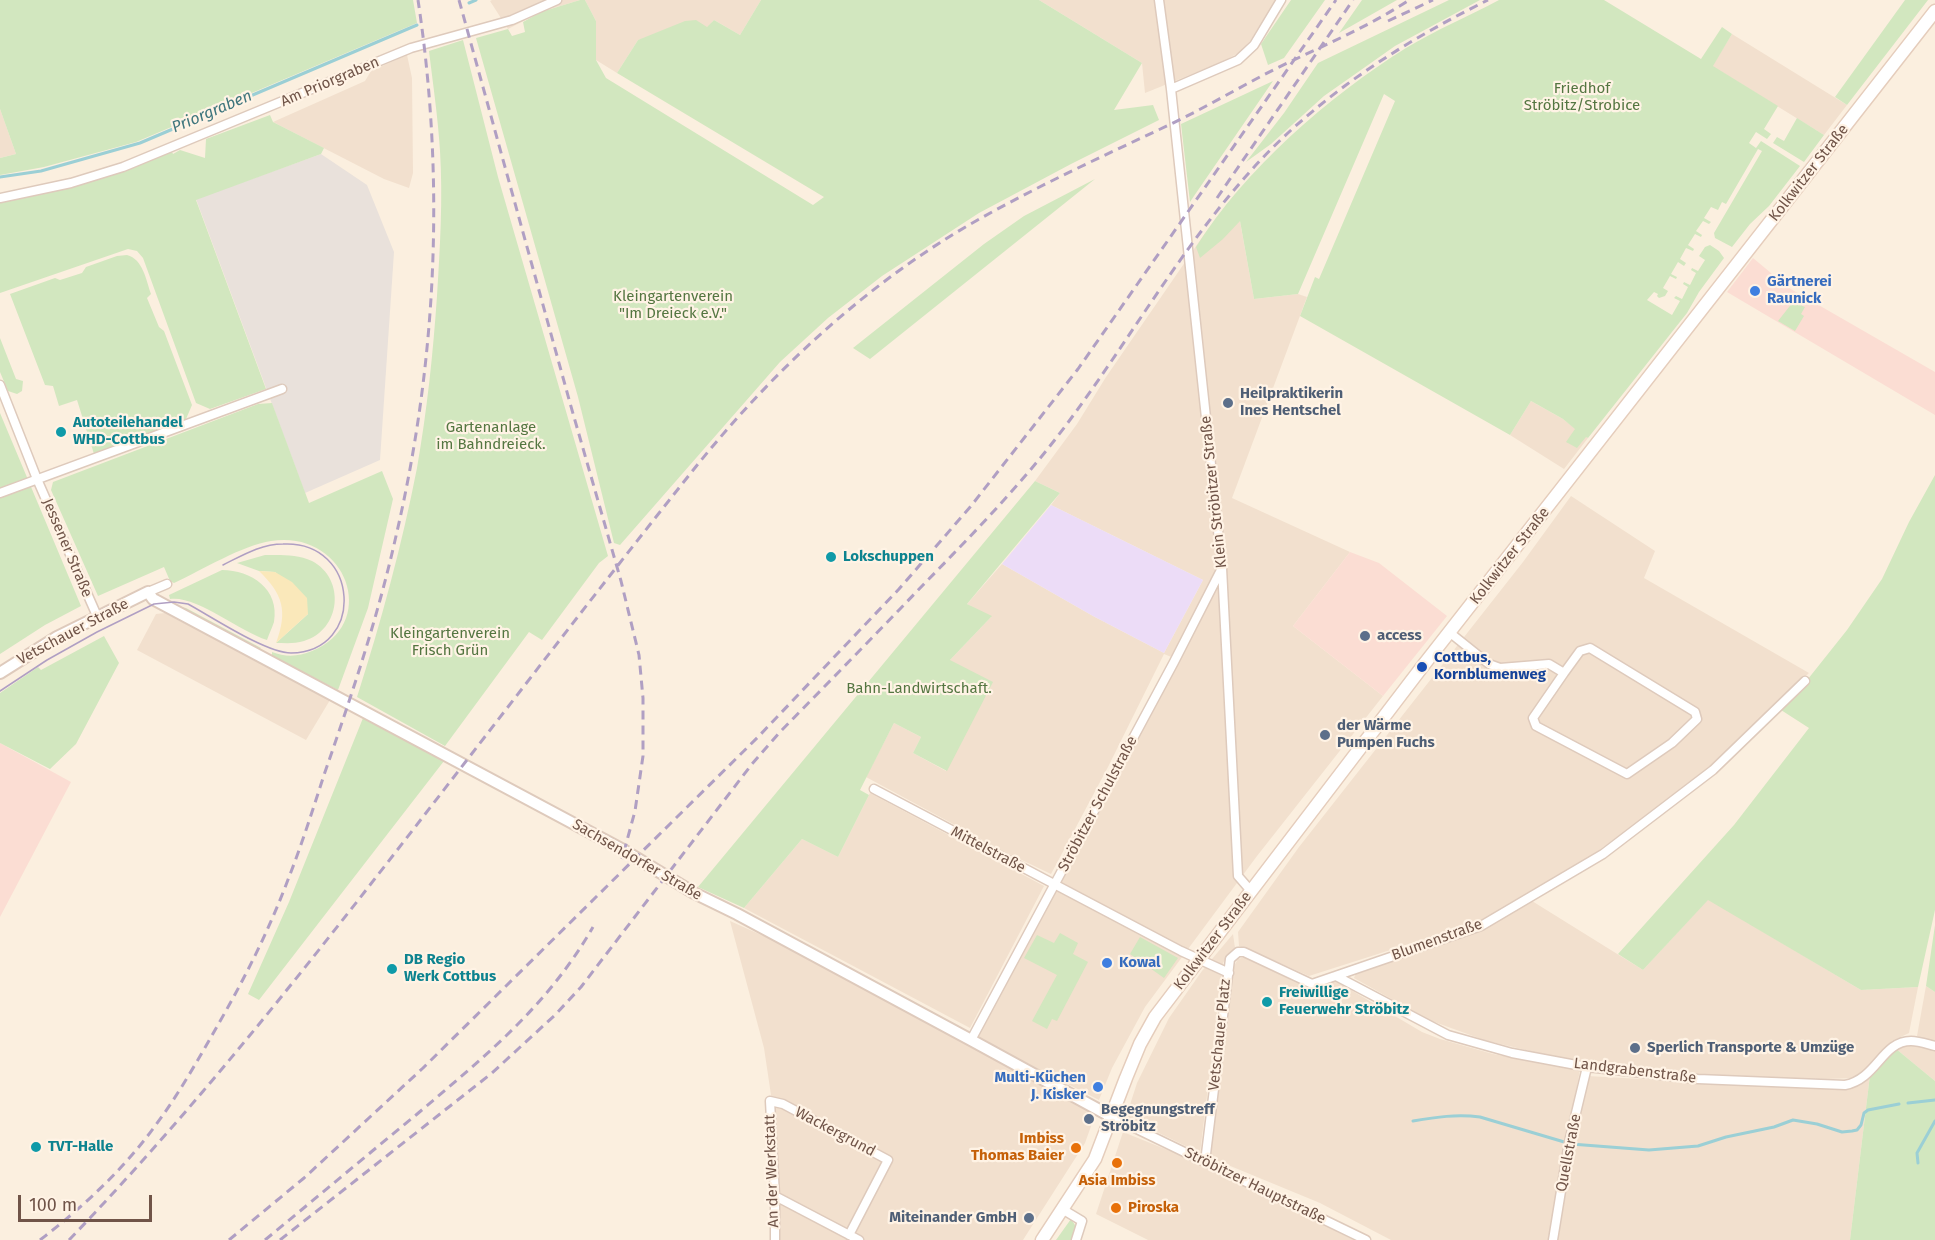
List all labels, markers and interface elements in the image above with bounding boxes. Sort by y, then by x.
street label: Am Priorgraben [278,53,382,111]
park label: Friedhof Ströbitz/Strobice [1524,80,1640,115]
water label: Priorgraben [169,87,255,137]
street label: Kolkwitzer Straße [1765,121,1853,225]
place label: Gärtnerei Raunick [1767,273,1832,308]
marker: Gärtnerei Raunick [1748,284,1762,298]
park label: Kleingartenverein "Im Dreieck e.V." [613,288,733,323]
place label: Heilpraktikerin Ines Hentschel [1240,385,1343,420]
marker: Heilpraktikerin Ines Hentschel [1221,396,1235,410]
place label: Autoteilehandel WHD-Cottbus [73,414,183,449]
street label: Klein Ströbitzer Straße [1197,415,1231,569]
park label: Gartenanlage im Bahndreieck. [436,419,546,454]
marker: Autoteilehandel WHD-Cottbus [54,425,68,439]
street label: Jessener Straße [38,496,96,600]
street label: Kolkwitzer Straße [1466,504,1554,608]
place label: Lokschuppen [843,548,934,566]
marker: Lokschuppen [824,550,838,564]
street label: Vetschauer Straße [14,595,132,669]
park label: Kleingartenverein Frisch Grün [390,625,510,660]
place label: access [1377,627,1422,645]
marker: access [1358,629,1372,643]
place label: Cottbus, Kornblumenweg [1434,649,1546,684]
marker: Cottbus, Kornblumenweg [1415,660,1429,674]
park label: Bahn-Landwirtschaft. [846,680,992,698]
place label: der Wärme Pumpen Fuchs [1337,717,1435,752]
marker: der Wärme Pumpen Fuchs [1318,728,1332,742]
street label: Ströbitzer Schulstraße [1055,733,1141,875]
street label: Sachsendorfer Straße [569,816,705,904]
street label: Mittelstraße [948,823,1028,877]
street label: Kolkwitzer Straße [1170,888,1256,994]
street label: Blumenstraße [1389,915,1485,965]
place label: DB Regio Werk Cottbus [404,951,496,986]
place label: Kowal [1119,954,1161,972]
marker: Kowal [1100,956,1114,970]
marker: DB Regio Werk Cottbus [385,962,399,976]
street label: Vetschauer Platz [1205,978,1235,1092]
place label: Freiwillige Feuerwehr Ströbitz [1279,984,1409,1019]
marker: Freiwillige Feuerwehr Ströbitz [1260,995,1274,1009]
place label: Sperlich Transporte & Umzüge [1647,1039,1854,1057]
marker: Sperlich Transporte & Umzüge [1628,1041,1642,1055]
street label: Landgrabenstraße [1573,1055,1697,1087]
place label: Multi-Küchen J. Kisker [994,1069,1086,1104]
marker: Multi-Küchen J. Kisker [1091,1080,1105,1094]
place label: Begegnungstreff Ströbitz [1101,1101,1215,1136]
street label: Wackergrund [792,1103,878,1161]
marker: Begegnungstreff Ströbitz [1082,1112,1096,1126]
street label: Quellstraße [1553,1113,1585,1193]
street label: An der Werkstatt [761,1114,783,1228]
place label: Imbiss Thomas Baier [971,1130,1064,1165]
place label: TVT-Halle [48,1138,113,1156]
marker: TVT-Halle [29,1140,43,1154]
marker: Imbiss Thomas Baier [1069,1141,1083,1155]
street label: Ströbitzer Hauptstraße [1181,1144,1329,1228]
marker: Asia Imbiss [1110,1156,1124,1170]
place label: Asia Imbiss [1079,1172,1155,1190]
scale bar [21,1183,154,1221]
text: 100 m [29,1194,77,1216]
place label: Piroska [1128,1199,1179,1217]
marker: Piroska [1109,1201,1123,1215]
place label: Miteinander GmbH [889,1209,1017,1227]
marker: Miteinander GmbH [1022,1211,1036,1225]

